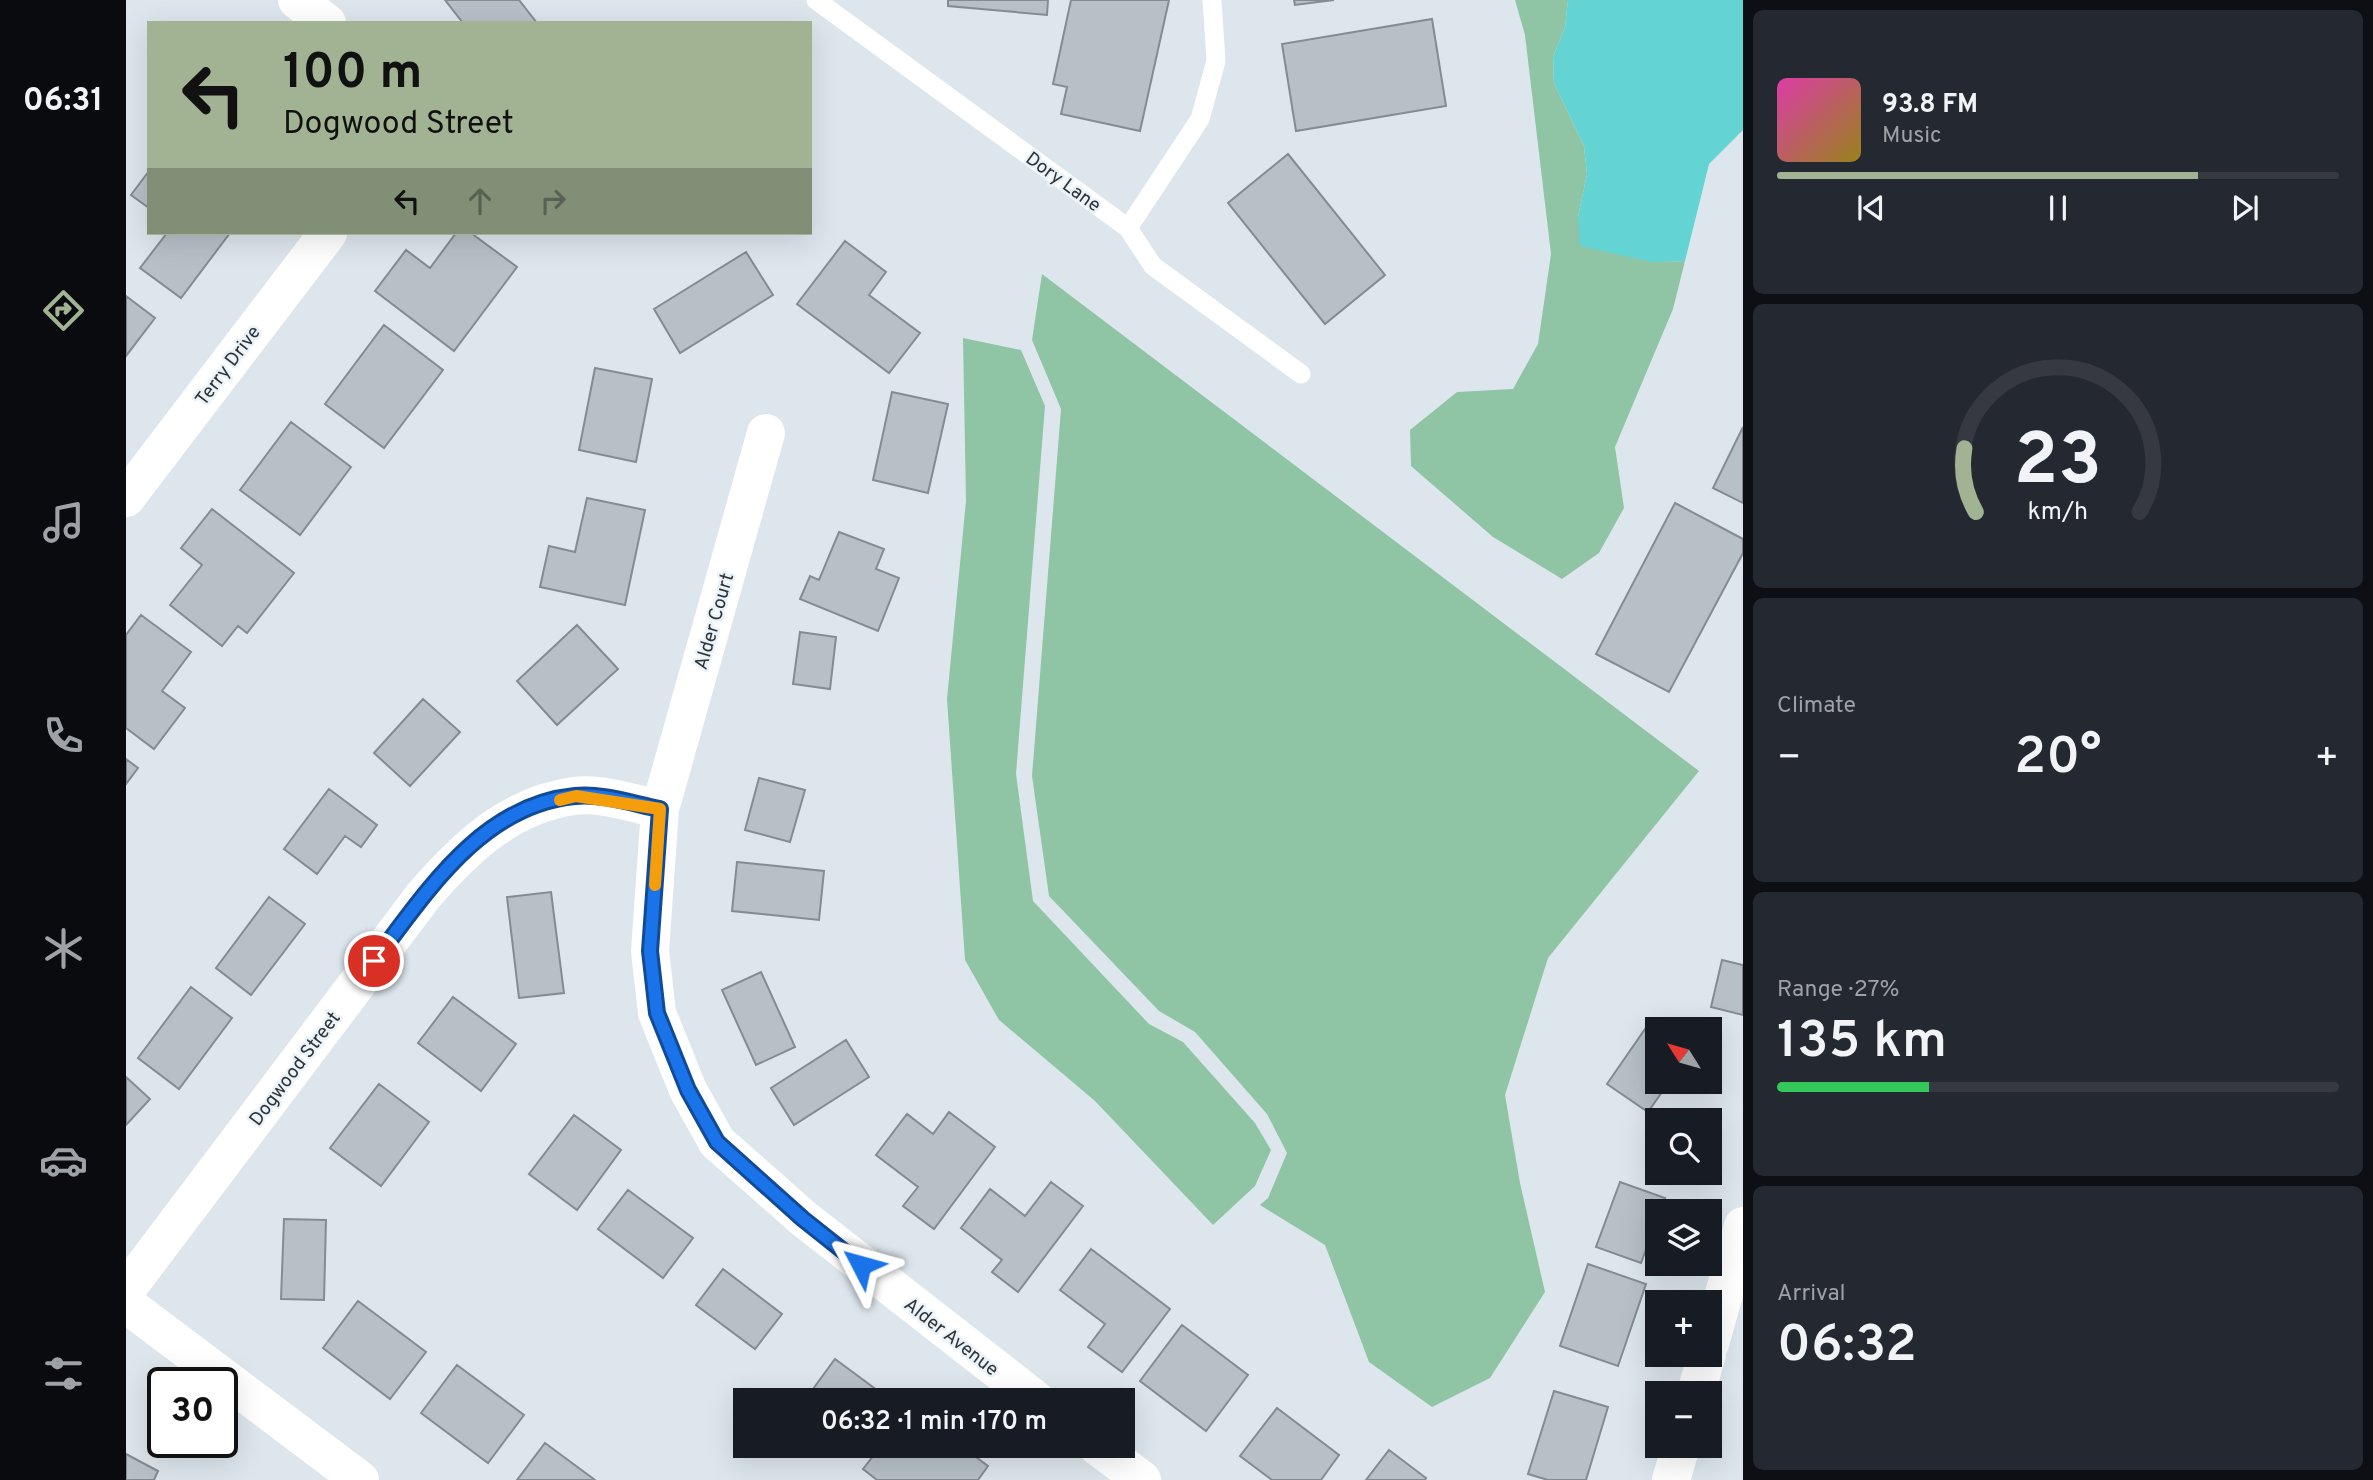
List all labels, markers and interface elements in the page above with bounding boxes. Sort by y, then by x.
text: 100 m [283,44,422,106]
icon: left [168,49,259,140]
text: 06:31 [23,82,103,122]
text: 93.8 FM [1882,89,1978,122]
text: Dogwood Street [283,105,514,145]
text: Music [1882,122,1942,151]
street label: Dory Lane [1020,147,1105,218]
icon: left [388,182,426,220]
icon: ahead [461,182,499,220]
icon: right [534,182,572,220]
icon: previous [1852,189,1890,227]
icon: pause [2039,189,2077,227]
icon: next [2226,189,2264,227]
icon: directions [39,286,88,335]
street label: Terry Drive [191,321,267,411]
text: 23 [2014,418,2102,510]
text: km/h [2028,497,2088,529]
icon: music [39,498,88,547]
street label: Alder Court [690,570,740,673]
text: Climate [1777,692,1856,721]
icon: phone [39,711,88,760]
text: 20° [2014,726,2102,792]
text: − [1777,735,1802,784]
text: + [2314,735,2339,784]
icon: climate [39,924,88,973]
pin [344,931,404,991]
icon: arrive [355,942,393,980]
text: Range · 27% [1777,976,1900,1005]
street label: Dogwood Street [245,1007,346,1131]
text: 135 km [1777,1010,1947,1076]
north arrow [1645,1017,1722,1094]
map controls [1645,1017,1722,1458]
button: search [1645,1108,1722,1185]
icon: car [39,1136,88,1185]
button: layers [1645,1199,1722,1276]
position arrow [824,1228,898,1302]
text: Arrival [1777,1280,1846,1309]
button: + [1645,1290,1722,1367]
street label: Alder Avenue [899,1293,1003,1382]
text: 06:32 [1777,1314,1917,1380]
icon: filters [39,1349,88,1398]
speed limit sign: 30 [147,1367,238,1458]
button: − [1645,1381,1722,1458]
text: 06:32 · 1 min · 170 m [821,1406,1047,1439]

